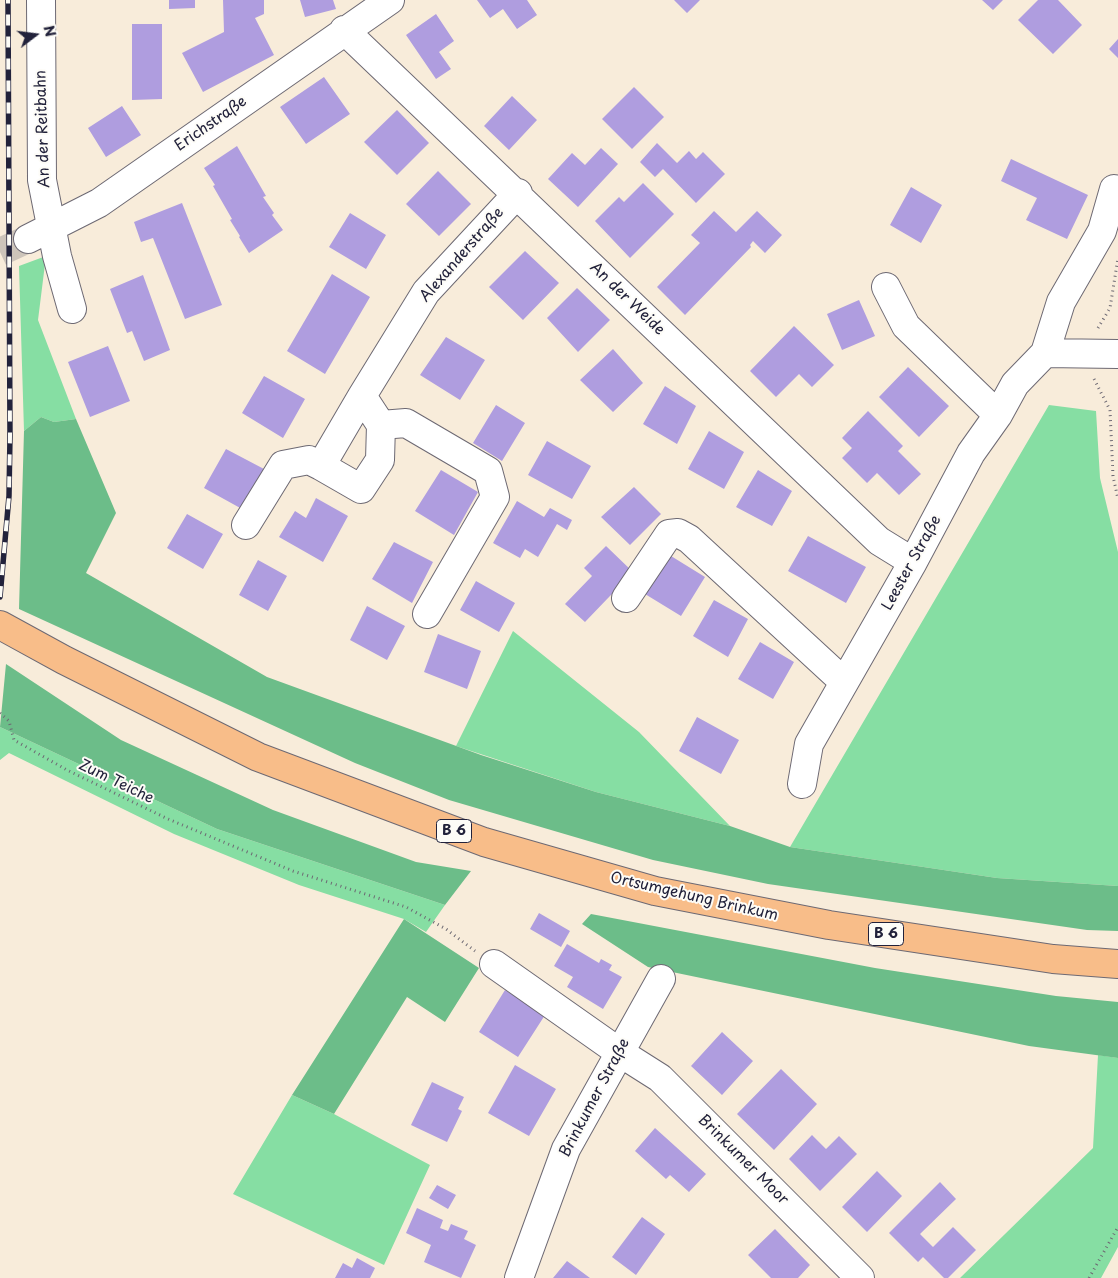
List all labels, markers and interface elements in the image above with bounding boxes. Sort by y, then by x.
north arrow [10,10,60,60]
text: N [38,23,62,39]
street label: An der Reitbahn [32,70,54,188]
street label: Erichstraße [172,93,250,155]
street label: Alexanderstraße [416,204,508,306]
street label: An der Weide [586,259,668,339]
street label: Leester Straße [879,512,945,614]
street label: Zum Teiche [76,756,156,808]
road number: B 6 [436,819,472,842]
street label: Ortsumgehung Brinkum [608,869,780,925]
road number: B 6 [868,922,904,946]
street label: Brinkumer Straße [556,1036,634,1160]
street label: Brinkumer Moor [694,1111,792,1209]

